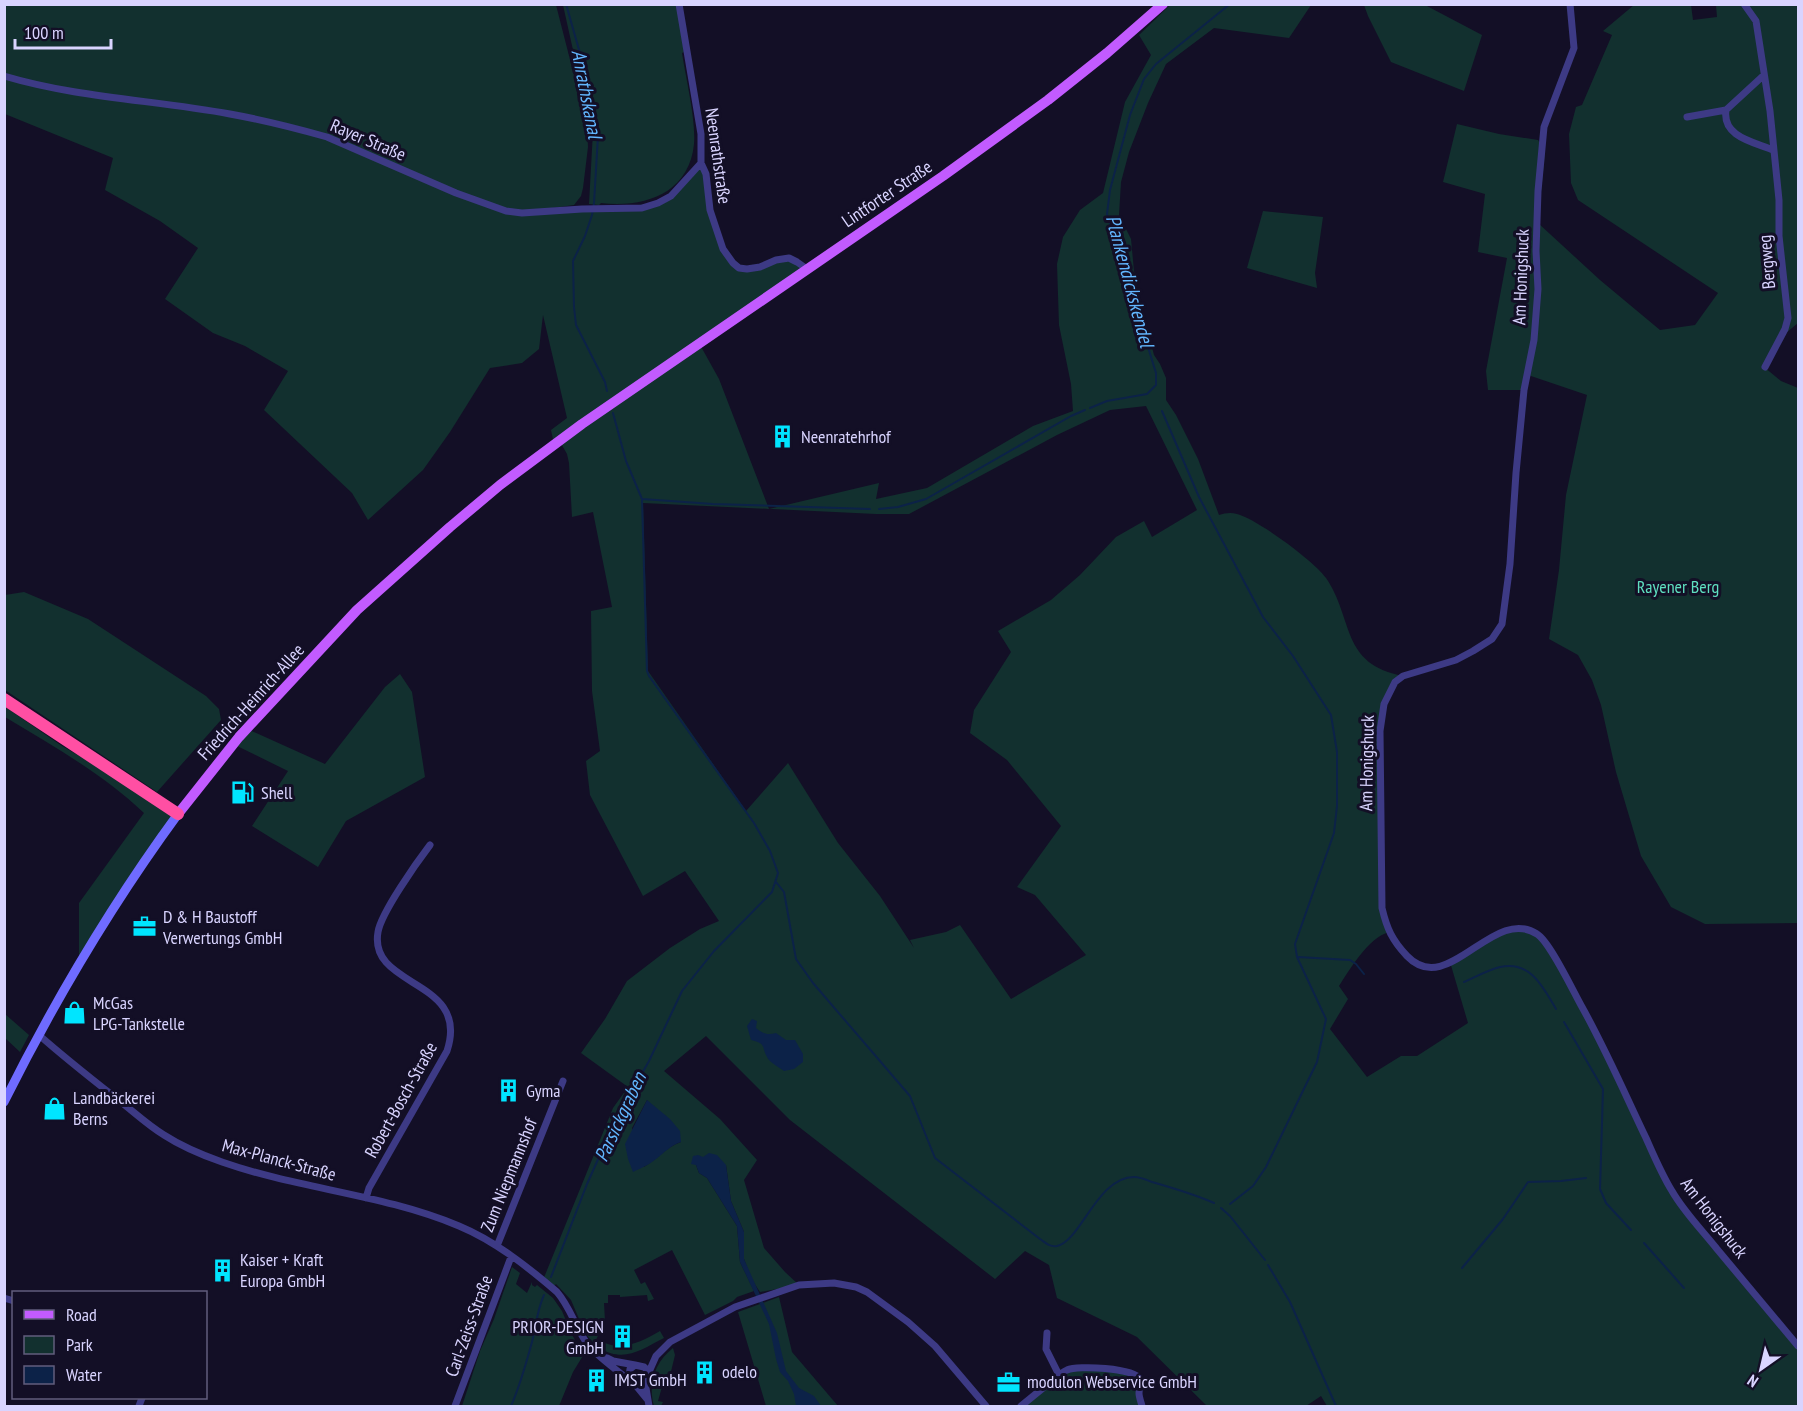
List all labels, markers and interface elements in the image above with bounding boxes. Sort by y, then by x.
scale bar [15,12,111,50]
text: 100 m [24,21,64,44]
water label: Anrathskanal [566,47,609,143]
street label: Neenrathstraße [700,106,737,205]
street label: Rayer Straße [327,113,409,166]
street label: Lintforter Straße [837,155,936,232]
water label: Plankendickskendel [1100,212,1161,352]
street label: Am Honigshuck [1507,228,1534,325]
street label: Bergweg [1753,234,1780,290]
building icon: Neenratehrhof [770,424,796,450]
place label: Neenratehrhof [801,425,892,448]
park label: Rayener Berg [1637,575,1719,598]
street label: Friedrich-Heinrich-Allee [192,639,309,765]
street label: Am Honigshuck [1354,715,1379,811]
fuel station icon: Shell [230,780,256,806]
place label: Shell [261,781,293,804]
place label: D & H Baustoff Verwertungs GmbH [162,905,282,949]
office icon: D & H Baustoff Verwertungs GmbH [132,914,158,940]
place label: McGas LPG-Tankstelle [93,991,185,1035]
shop icon: McGas LPG-Tankstelle [62,1000,88,1026]
street label: Robert-Bosch-Straße [359,1038,442,1162]
water label: Parsickgraben [588,1067,652,1166]
building icon: Gyma [495,1078,521,1104]
place label: Gyma [526,1079,561,1102]
place label: Landbäckerei Berns [73,1086,155,1130]
shop icon: Landbäckerei Berns [42,1095,68,1121]
street label: Zum Niepmannshof [475,1113,542,1235]
street label: Max-Planck-Straße [220,1133,339,1186]
street label: Am Honigshuck [1676,1173,1753,1263]
place label: Kaiser + Kraft Europa GmbH [240,1248,325,1292]
building icon: Kaiser + Kraft Europa GmbH [209,1257,235,1283]
street label: Carl-Zeiss-Straße [440,1272,498,1380]
legend [12,1291,207,1399]
text: Road [66,1303,97,1326]
place label: PRIOR-DESIGN GmbH [512,1315,604,1359]
building icon: PRIOR-DESIGN GmbH [609,1324,635,1350]
text: Park [66,1333,93,1356]
north arrow [1731,1339,1791,1399]
building icon: odelo [691,1359,717,1385]
place label: odelo [722,1360,757,1383]
text: Water [66,1363,102,1386]
building icon: IMST GmbH [583,1367,609,1393]
place label: IMST GmbH [614,1368,687,1391]
office icon: modulon Webservice GmbH [996,1369,1022,1395]
place label: modulon Webservice GmbH [1027,1370,1197,1393]
text: N [1743,1371,1762,1392]

